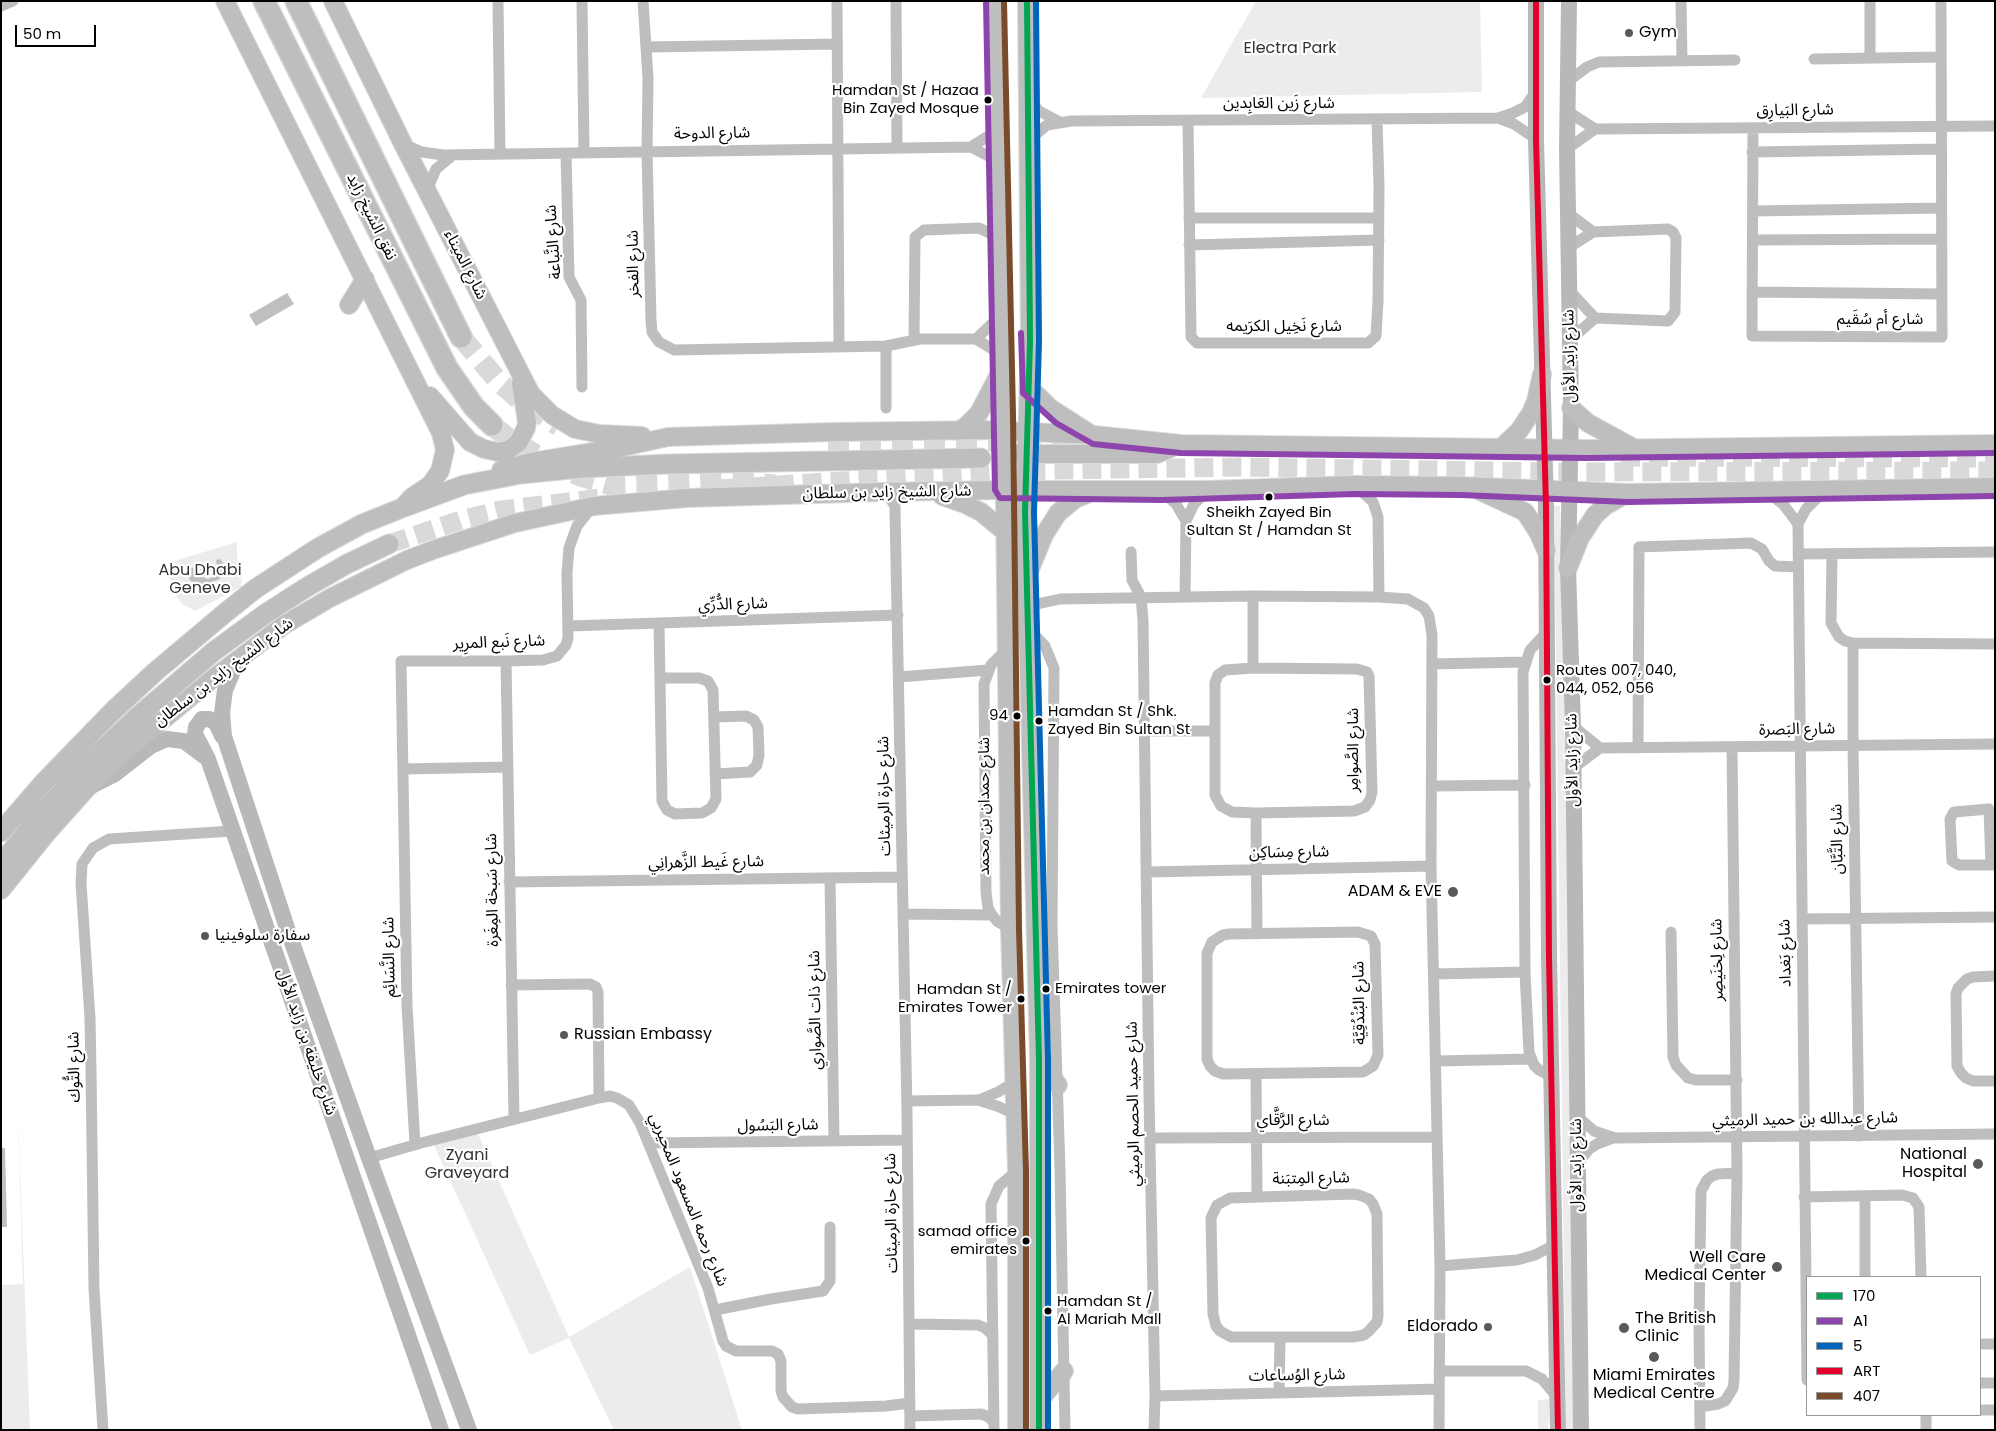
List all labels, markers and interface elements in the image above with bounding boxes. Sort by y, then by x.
scale bar [18,15,99,47]
text: 50 m [23,23,61,44]
place label: Gym [1639,23,1677,43]
marker: Gym [1623,27,1635,39]
park label: Electra Park [1244,39,1336,59]
place label: Hamdan St / Hazaa Bin Zayed Mosque [832,82,979,117]
street label: شارع زَين العَابِدين [1223,94,1335,114]
marker: Hamdan St / Hazaa Bin Zayed Mosque [983,95,993,105]
street label: شارع البَيارِق [1756,101,1834,121]
street label: شارع الدوحة [674,124,750,144]
street label: نفق الشيخ زايد [342,170,400,264]
street label: شارع النَّباعة [542,204,566,280]
street label: شارع الميناء [439,227,491,303]
street label: شارع الفخر [624,230,644,298]
street label: شارع زايد الأول [1560,309,1580,403]
street label: شارع أم سُقَيم [1837,310,1923,330]
street label: شارع نَخِيل الكرَيمه [1226,317,1342,337]
street label: شارع الشيخ زايد بن سلطان [802,482,972,504]
marker: Sheikh Zayed Bin Sultan St / Hamdan St [1264,492,1274,502]
place label: Sheikh Zayed Bin Sultan St / Hamdan St [1187,504,1351,539]
park label: Abu Dhabi Geneve [158,561,242,599]
street label: شارع الدُّرِّي [698,594,768,616]
street label: شارع الشيخ زايد بن سلطان [151,614,297,732]
street label: شارع نَبع المرِير [453,632,545,654]
place label: Routes 007, 040, 044, 052, 056 [1556,662,1676,697]
marker: Routes 007, 040, 044, 052, 056 [1542,675,1552,685]
place label: Hamdan St / Shk. Zayed Bin Sultan St [1048,703,1190,738]
place label: 94 [989,707,1008,725]
street label: شارع الصَّوامِر [1344,708,1364,792]
marker: 94 [1012,711,1022,721]
street label: شارع زايد الأول [1563,713,1583,807]
marker: Hamdan St / Shk. Zayed Bin Sultan St [1034,716,1044,726]
street label: شارع البَصرة [1759,720,1835,740]
street label: شارع حارة الرميثات [874,736,896,856]
street label: شارع حمدان بن محمد [975,737,995,875]
street label: شارع التَّبَّان [1828,804,1848,874]
street label: شارع سَبخة المِغَرة [482,833,504,947]
street label: شارع مِسَاكِن [1249,843,1329,863]
street label: شارع غَيط الزَّهرانِي [648,852,764,874]
place label: ADAM & EVE [1348,882,1442,902]
marker: ADAM & EVE [1446,885,1460,899]
street label: شارع النَّسَائِم [380,917,400,997]
street label: شارع لِخنَيصِر [1708,918,1728,1002]
street label: شارع بَغداد [1776,919,1796,987]
place label: سفارة سلوفينيا [215,926,310,946]
marker: سفارة سلوفينيا [199,930,211,942]
street label: شارع ذات الصَّواري [805,950,827,1070]
street label: شارع البُنْدُقِيَّة [1350,961,1370,1045]
street label: شارع خليفة بن زايد الأول [272,966,340,1118]
place label: Emirates tower [1055,980,1166,998]
place label: Hamdan St / Emirates Tower [898,981,1012,1016]
marker: Emirates tower [1041,984,1051,994]
marker: Hamdan St / Emirates Tower [1016,994,1026,1004]
street label: شارع حميد الحصم الرميثي [1123,1021,1145,1187]
place label: Russian Embassy [574,1025,712,1045]
marker: Russian Embassy [558,1029,570,1041]
street label: شارع التُّوك [65,1031,85,1103]
street label: شارع عبدالله بن حميد الرميثي [1712,1109,1898,1131]
street label: شارع رحمه المسعود المحيربي [644,1110,732,1290]
street label: شارع الرَّقَّاي [1256,1111,1330,1131]
street label: شارع البَسُول [737,1116,819,1136]
street label: شارع زايد الأول [1567,1118,1587,1212]
place label: National Hospital [1900,1145,1967,1183]
park label: Zyani Graveyard [425,1146,509,1184]
street label: شارع حارة الرميثات [881,1153,903,1273]
marker: National Hospital [1971,1157,1985,1171]
street label: شارع المِتبَنة [1272,1169,1350,1189]
place label: samad office emirates [918,1223,1017,1258]
marker: samad office emirates [1021,1236,1031,1246]
place label: Well Care Medical Center [1645,1248,1766,1286]
marker: Well Care Medical Center [1770,1260,1784,1274]
legend [1806,1276,1981,1416]
text: 170 [1853,1285,1875,1306]
place label: Hamdan St / Al Mariah Mall [1057,1293,1161,1328]
marker: Hamdan St / Al Mariah Mall [1043,1306,1053,1316]
place label: The British Clinic [1635,1309,1716,1347]
text: A1 [1853,1310,1868,1331]
place label: Eldorado [1407,1317,1478,1337]
marker: Eldorado [1482,1321,1494,1333]
marker: The British Clinic [1617,1321,1631,1335]
text: 5 [1853,1335,1862,1356]
marker: Miami Emirates Medical Centre [1647,1350,1661,1364]
text: ART [1853,1360,1880,1381]
street label: شارع الوُساعات [1248,1366,1346,1386]
place label: Miami Emirates Medical Centre [1593,1366,1715,1404]
text: 407 [1853,1385,1880,1406]

